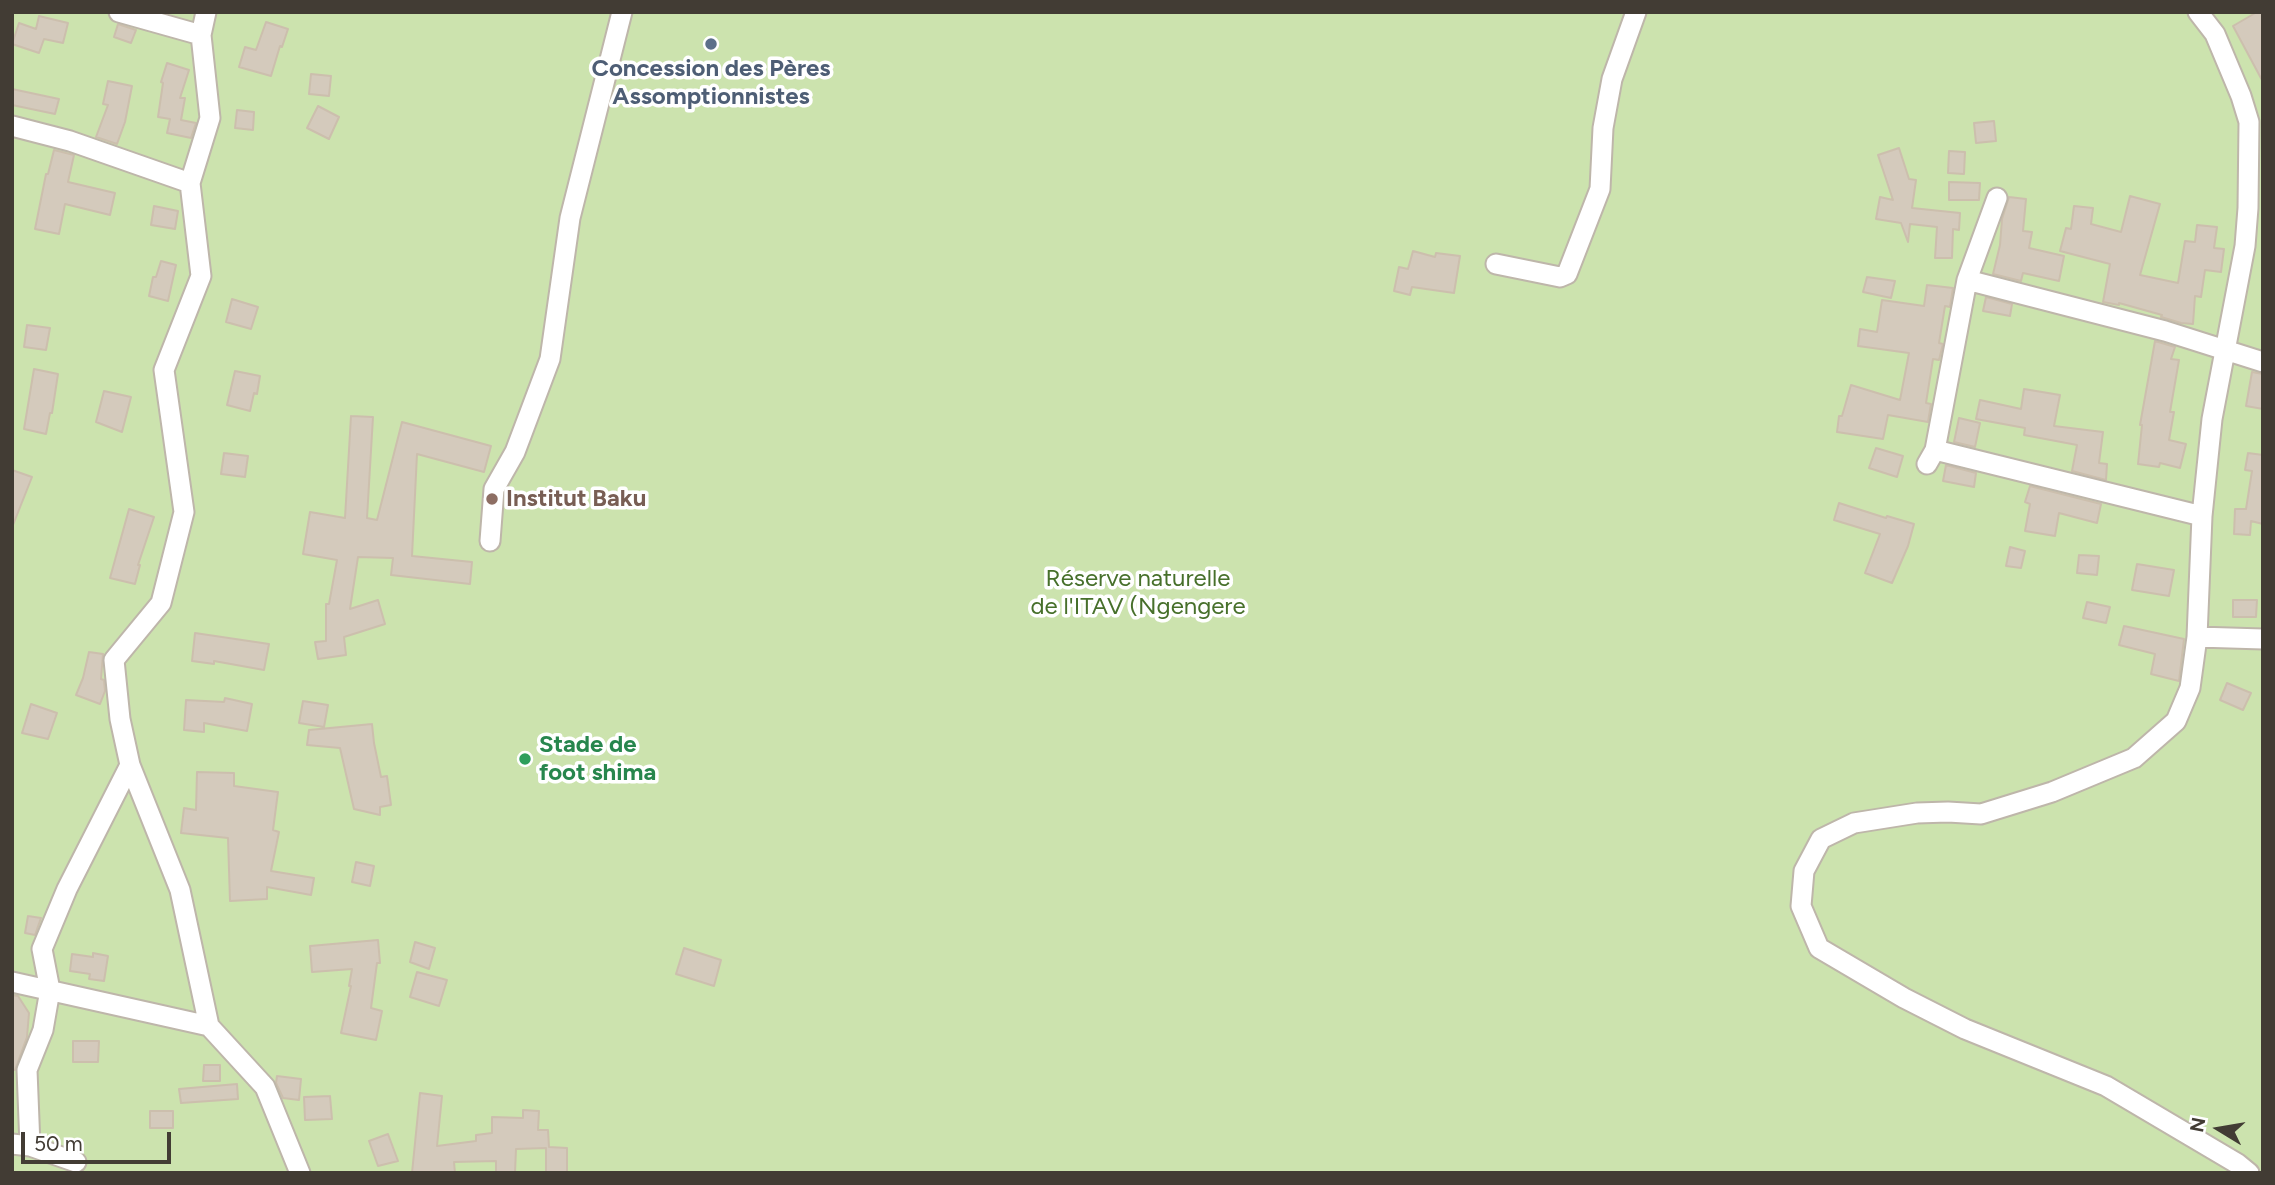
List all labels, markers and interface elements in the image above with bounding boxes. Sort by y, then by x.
marker: Concession des Pères Assomptionnistes [703,36,719,52]
place label: Concession des Pères Assomptionnistes [592,55,830,111]
place label: Institut Baku [506,485,646,513]
marker: Institut Baku [484,491,500,507]
park label: Réserve naturelle de l'ITAV (Ngengere [1030,565,1246,621]
place label: Stade de foot shima [539,731,656,787]
marker: Stade de foot shima [517,751,533,767]
north arrow [2184,1094,2254,1164]
text: N [2185,1115,2211,1134]
scale bar [24,1118,175,1162]
text: 50 m [34,1131,83,1156]

